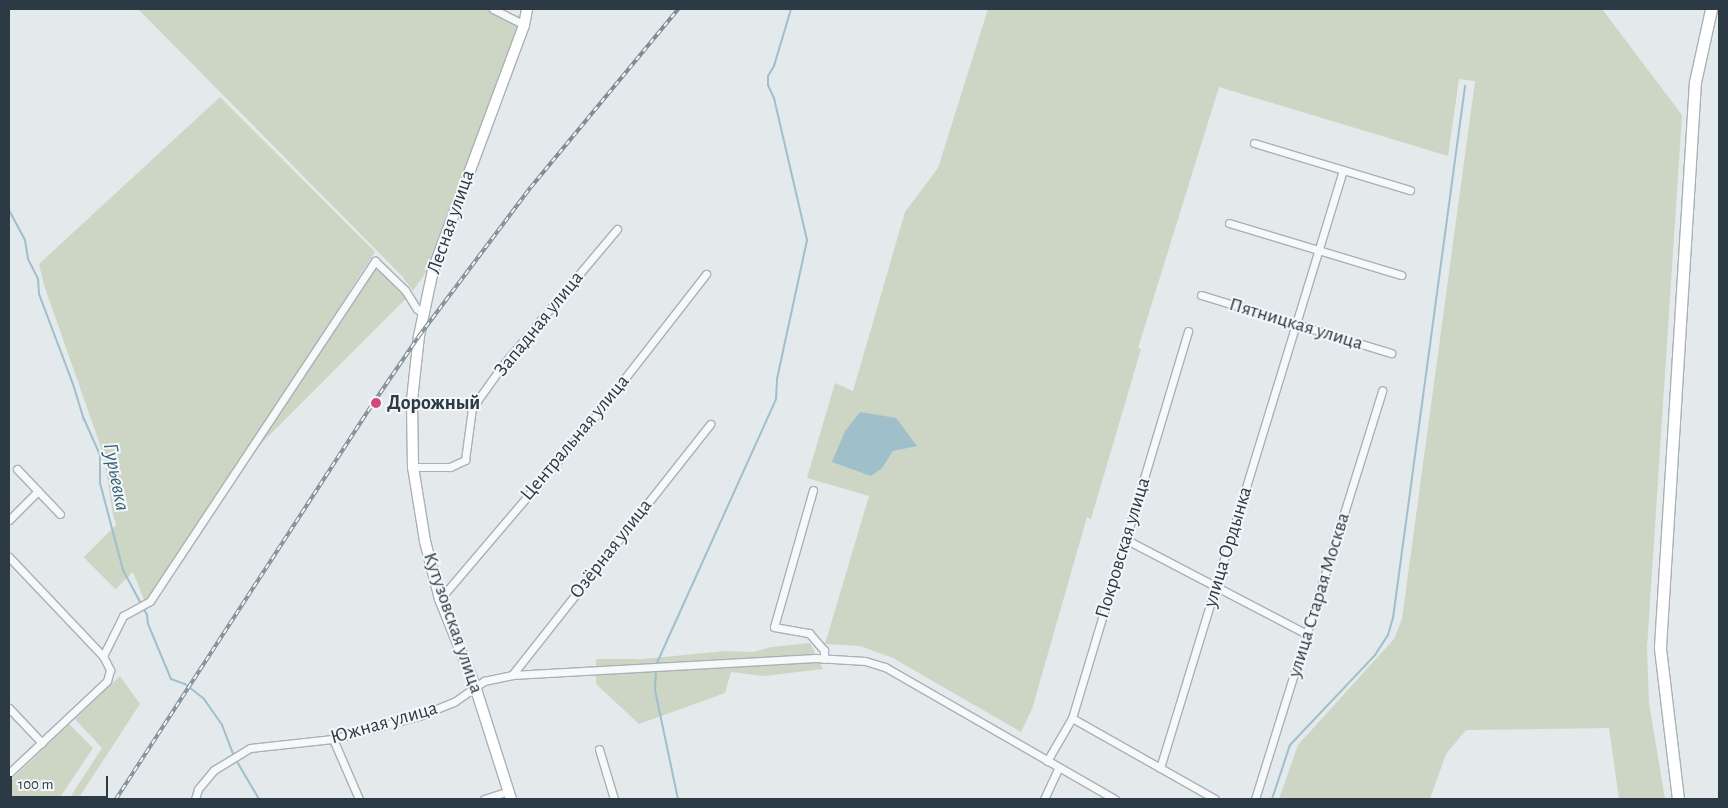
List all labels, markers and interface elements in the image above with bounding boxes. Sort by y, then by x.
street label: Лесная улица [422,167,480,277]
street label: Западная улица [489,267,589,381]
street label: Пятницкая улица [1226,292,1366,356]
street label: Центральная улица [515,370,635,506]
place label: Дорожный [387,391,480,415]
marker: Дорожный [369,396,383,410]
water label: Гурьевка [97,441,135,513]
street label: Покровская улица [1090,475,1156,621]
street label: улица Ордынка [1198,484,1258,610]
street label: Озёрная улица [564,494,658,604]
street label: улица Старая Москва [1283,510,1355,680]
street label: Кутузовская улица [418,549,488,697]
street label: Южная улица [328,696,440,750]
scale bar [12,766,110,798]
text: 100 m [18,777,53,792]

